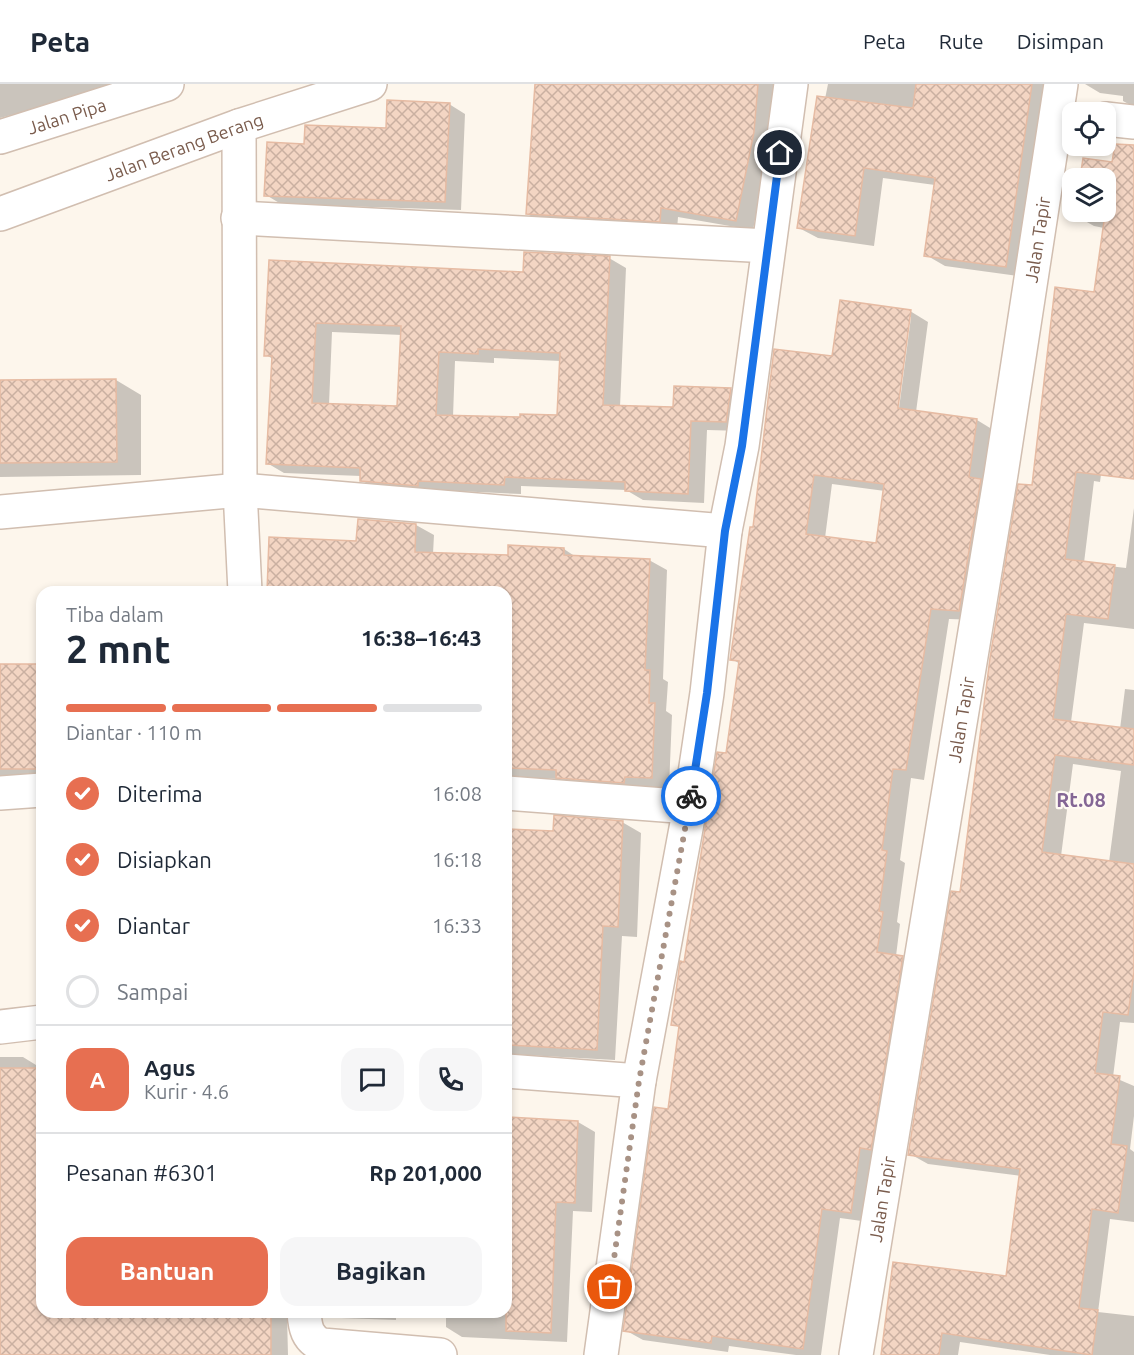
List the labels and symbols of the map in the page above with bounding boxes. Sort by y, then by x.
street label: Jalan Pipa [25,94,109,138]
street label: Jalan Berang Berang [102,109,266,184]
pin [754,127,805,178]
street label: Jalan Tapir [1021,195,1054,284]
street label: Jalan Tapir [944,675,978,764]
courier [661,766,721,826]
district label: Rt.08 [1056,788,1106,811]
street label: Jalan Tapir [865,1154,899,1244]
pin [584,1261,635,1312]

